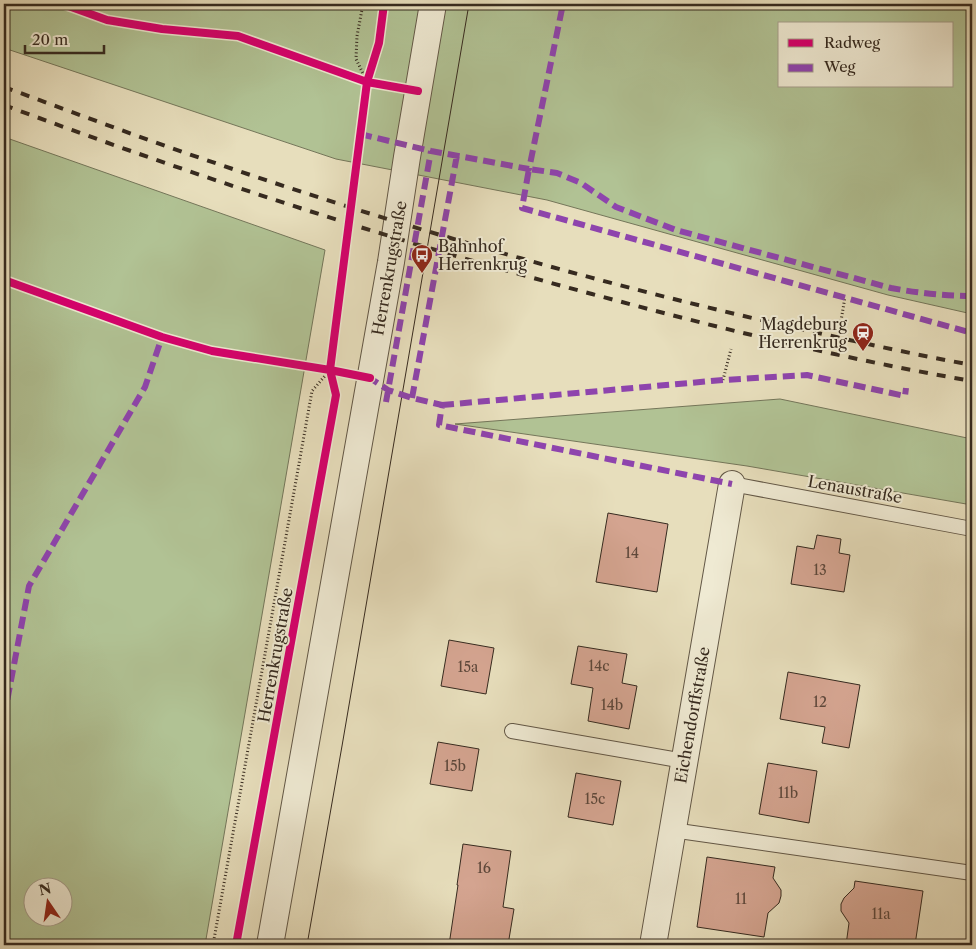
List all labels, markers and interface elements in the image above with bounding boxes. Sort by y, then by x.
scale bar [25,22,104,54]
legend [778,22,954,88]
text: 20 m [32,30,68,49]
text: Radweg [824,33,880,52]
text: Weg [823,57,856,76]
street label: Herrenkrugstraße [367,199,411,337]
place label: Bahnhof Herrenkrug [438,236,527,274]
bus stop icon: Bahnhof Herrenkrug [410,243,434,274]
place label: Magdeburg Herrenkrug [758,314,848,352]
station icon: Magdeburg Herrenkrug [851,321,875,352]
street label: Lenaustraße [806,471,904,507]
house number: 14 [625,544,639,562]
house number: 13 [813,561,827,579]
street label: Herrenkrugstraße [253,586,297,724]
street label: Eichendorffstraße [670,645,714,785]
house number: 14c [588,657,610,675]
house number: 15a [458,658,479,676]
house number: 12 [813,693,827,711]
house number: 14b [601,696,623,714]
house number: 15b [444,757,466,775]
house number: 11b [778,784,798,802]
house number: 15c [585,790,605,808]
house number: 16 [477,859,491,877]
north arrow [22,876,72,926]
text: N [37,879,53,899]
house number: 11 [735,890,747,908]
house number: 11a [871,905,891,923]

